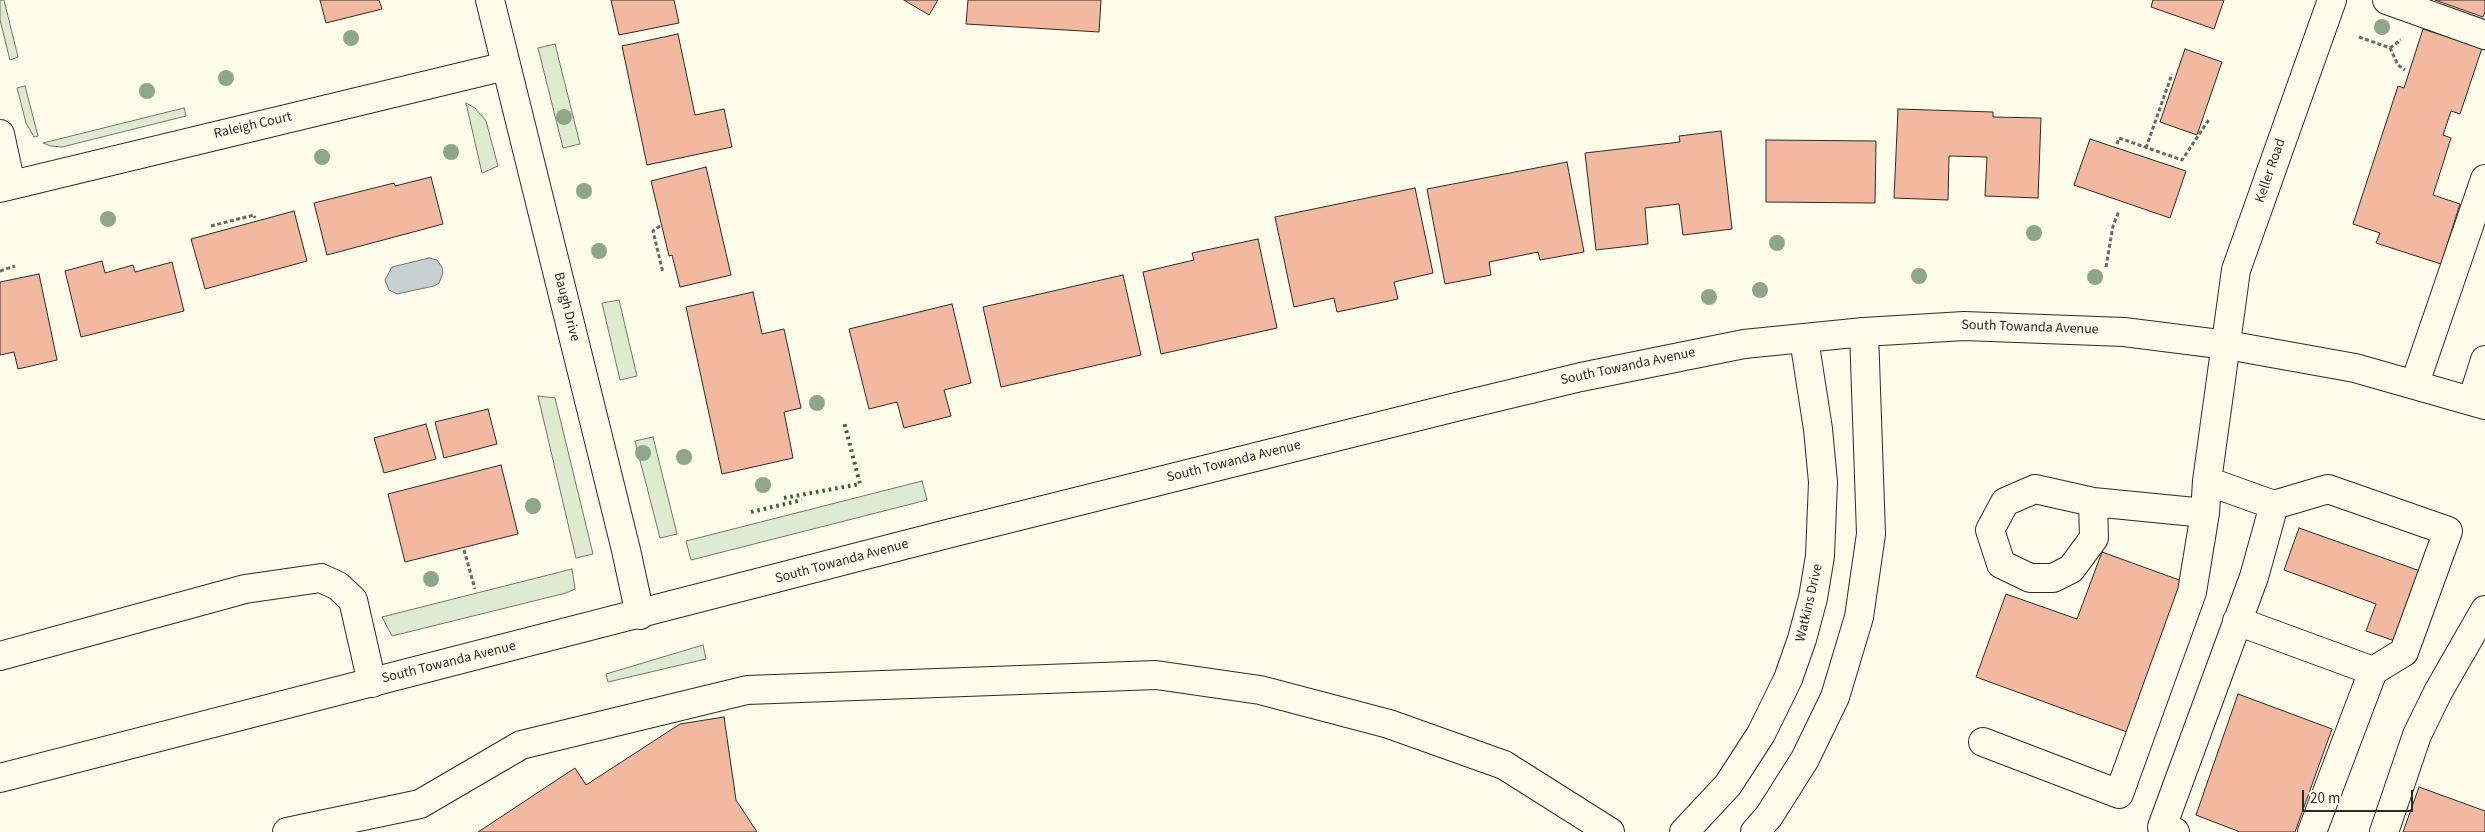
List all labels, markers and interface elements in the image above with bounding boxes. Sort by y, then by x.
street label: Raleigh Court [213,109,293,143]
street label: Keller Road [2252,137,2290,205]
street label: Baugh Drive [549,271,583,343]
street label: South Towanda Avenue [1961,317,2099,339]
street label: South Towanda Avenue [1559,345,1697,389]
street label: South Towanda Avenue [1165,437,1303,487]
street label: South Towanda Avenue [773,536,911,588]
street label: Watkins Drive [1793,562,1827,644]
street label: South Towanda Avenue [380,638,518,688]
scale bar [2305,780,2416,812]
text: 20 m [2310,788,2340,809]

